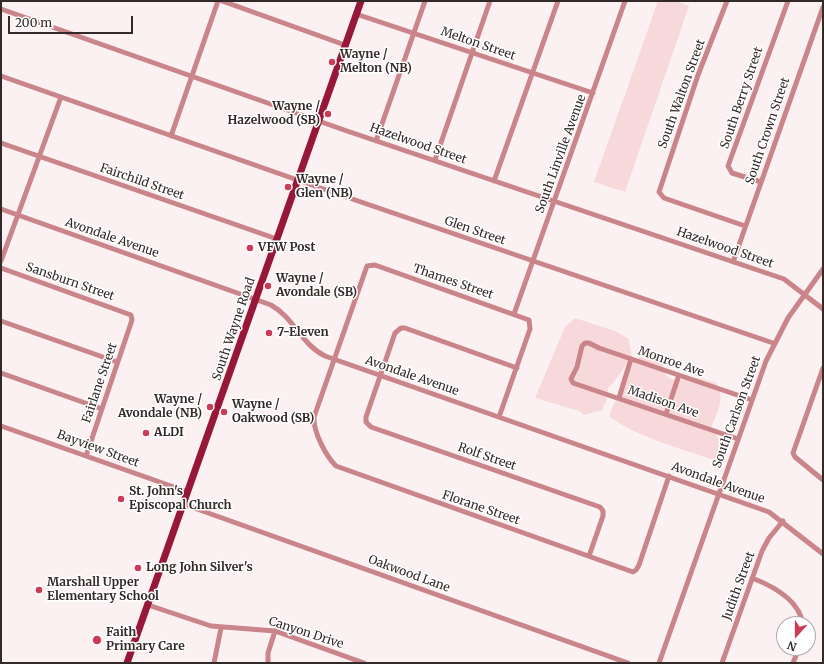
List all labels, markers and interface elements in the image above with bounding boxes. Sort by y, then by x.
scale bar [10,8,135,34]
text: 200 m [15,15,52,30]
street label: Melton Street [439,24,517,64]
street label: South Walton Street [656,37,708,151]
street label: South Berry Street [718,45,766,151]
place label: Wayne / Melton (NB) [340,48,412,76]
marker: Wayne / Melton (NB) [327,57,337,67]
street label: South Crown Street [743,76,793,186]
street label: South Linville Avenue [533,93,589,215]
place label: Wayne / Hazelwood (SB) [228,100,320,128]
marker: Wayne / Hazelwood (SB) [323,109,333,119]
street label: Hazelwood Street [368,121,468,167]
street label: Fairchild Street [98,161,186,203]
place label: Wayne / Glen (NB) [296,173,353,201]
marker: Wayne / Glen (NB) [283,182,293,192]
street label: Glen Street [443,214,507,248]
street label: Avondale Avenue [63,215,161,261]
street label: Hazelwood Street [675,225,775,271]
place label: VFW Post [258,241,315,255]
marker: VFW Post [245,243,255,253]
street label: Sansburn Street [24,260,116,304]
street label: Thames Street [411,262,495,302]
place label: Wayne / Avondale (SB) [276,272,357,300]
street label: South Wayne Road [210,276,258,382]
marker: Wayne / Avondale (SB) [263,281,273,291]
place label: 7-Eleven [277,326,329,340]
marker: 7-Eleven [264,328,274,338]
street label: Fairlane Street [80,341,120,425]
street label: Monroe Ave [636,344,706,380]
street label: Avondale Avenue [363,353,461,399]
street label: South Carlson Street [710,354,764,470]
street label: Madison Ave [626,383,700,421]
place label: Wayne / Avondale (NB) [118,393,202,421]
place label: Wayne / Oakwood (SB) [232,398,314,426]
marker: Wayne / Avondale (NB) [205,402,215,412]
marker: Wayne / Oakwood (SB) [219,407,229,417]
place label: ALDI [154,426,184,440]
street label: Bayview Street [55,427,141,471]
marker: ALDI [141,428,151,438]
street label: Rolf Street [456,440,518,474]
street label: Avondale Avenue [669,459,767,507]
place label: St. John's Episcopal Church [129,485,232,513]
street label: Florane Street [440,488,522,528]
marker: St. John's Episcopal Church [116,494,126,504]
street label: Judith Street [720,550,758,622]
street label: Oakwood Lane [366,553,452,595]
place label: Long John Silver's [146,561,253,575]
marker: Long John Silver's [133,563,143,573]
place label: Marshall Upper Elementary School [47,576,159,604]
marker: Marshall Upper Elementary School [34,585,44,595]
street label: Canyon Drive [267,614,345,652]
north arrow [776,616,816,656]
place label: Faith Primary Care [106,626,185,654]
marker: Faith Primary Care [91,634,103,646]
text: N [785,638,799,654]

